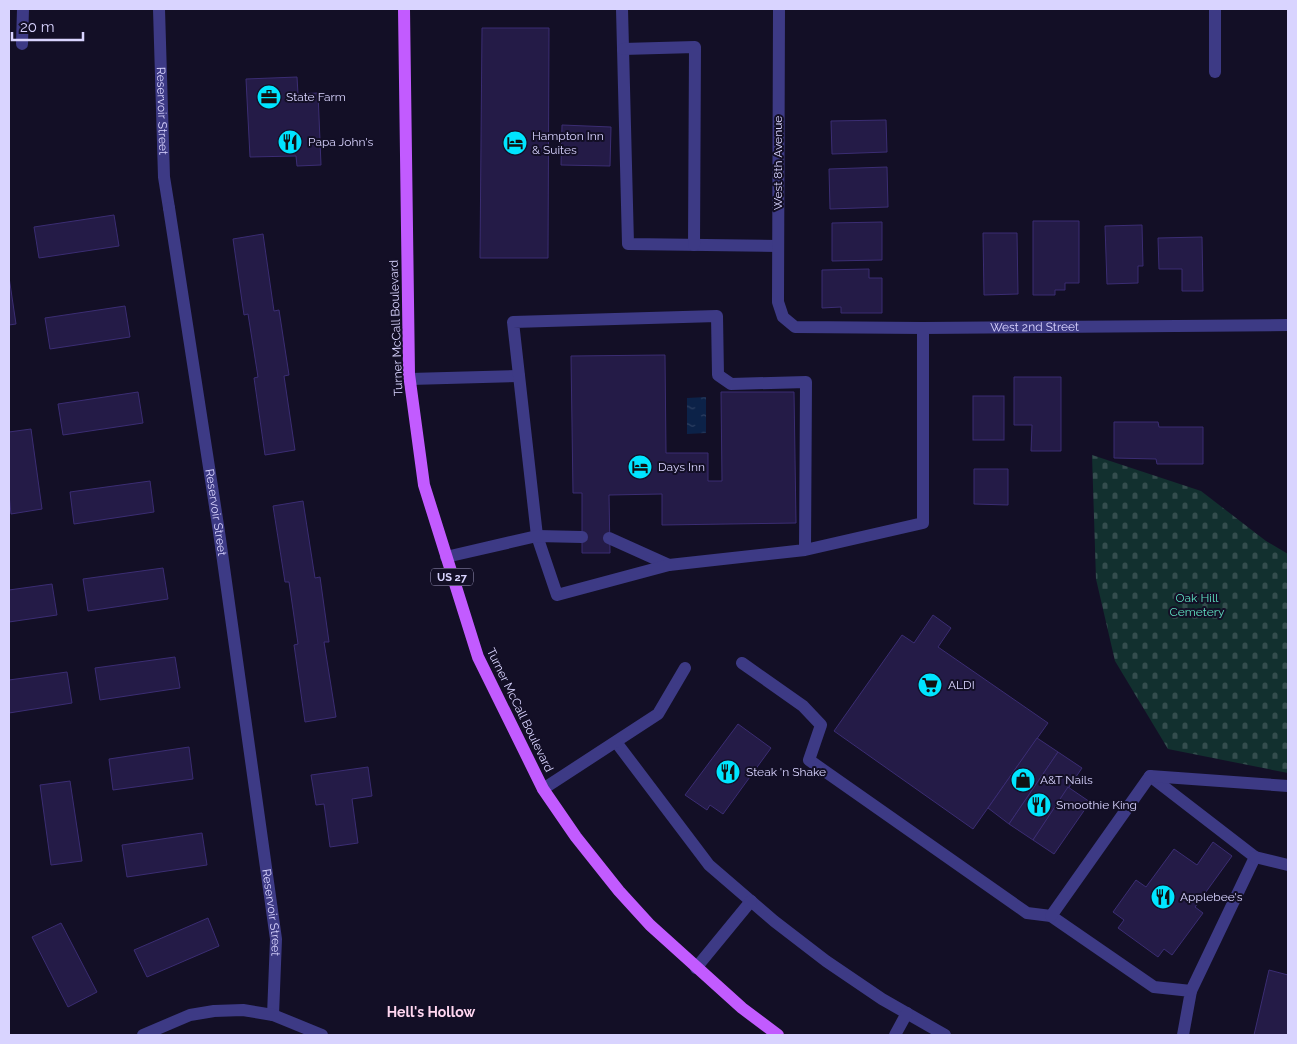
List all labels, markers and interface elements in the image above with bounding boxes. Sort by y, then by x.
scale bar [12,10,84,42]
text: 20 m [20,18,55,36]
street label: Reservoir Street [154,67,170,155]
office icon: State Farm [256,84,282,110]
place label: State Farm [286,90,346,104]
street label: West 8th Avenue [771,116,785,210]
restaurant icon: Papa John's [277,129,303,155]
place label: Hampton Inn & Suites [532,129,604,157]
hotel icon: Hampton Inn & Suites [502,130,528,156]
place label: Papa John's [308,135,374,149]
street label: Turner McCall Boulevard [387,260,405,396]
street label: West 2nd Street [990,320,1079,334]
hotel icon: Days Inn [627,454,653,480]
place label: Days Inn [658,460,705,474]
street label: Reservoir Street [202,468,229,557]
road number: US 27 [431,568,473,586]
park label: Oak Hill Cemetery [1170,591,1225,619]
street label: Turner McCall Boulevard [484,646,556,774]
supermarket icon: ALDI [917,672,943,698]
place label: ALDI [948,678,975,692]
restaurant icon: Steak 'n Shake [715,759,741,785]
place label: Steak 'n Shake [746,765,826,779]
shop icon: A&T Nails [1010,767,1036,793]
place label: A&T Nails [1040,773,1093,787]
restaurant icon: Smoothie King [1026,792,1052,818]
place label: Smoothie King [1056,798,1137,812]
street label: Reservoir Street [259,868,283,956]
restaurant icon: Applebee's [1150,884,1176,910]
place label: Applebee's [1180,890,1243,904]
district label: Hell's Hollow [387,1004,475,1020]

